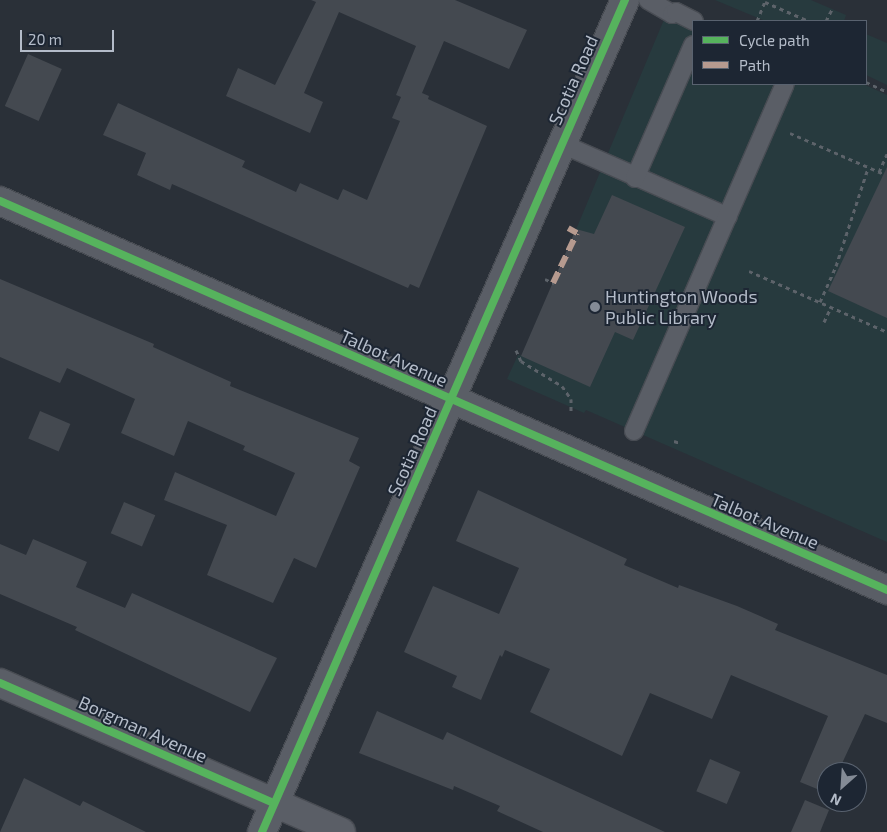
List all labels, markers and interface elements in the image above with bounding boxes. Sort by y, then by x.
scale bar [22,20,116,52]
legend [692,20,867,85]
text: 20 m [28,30,62,48]
text: Cycle path [739,31,810,49]
street label: Scotia Road [544,32,602,128]
text: Path [739,56,770,74]
place label: Huntington Woods Public Library [605,286,758,328]
marker: Huntington Woods Public Library [589,301,601,313]
street label: Talbot Avenue [337,325,451,391]
street label: Scotia Road [383,403,441,499]
street label: Talbot Avenue [708,488,822,554]
street label: Borgman Avenue [75,691,211,767]
north arrow [817,762,867,812]
text: N [827,790,844,810]

